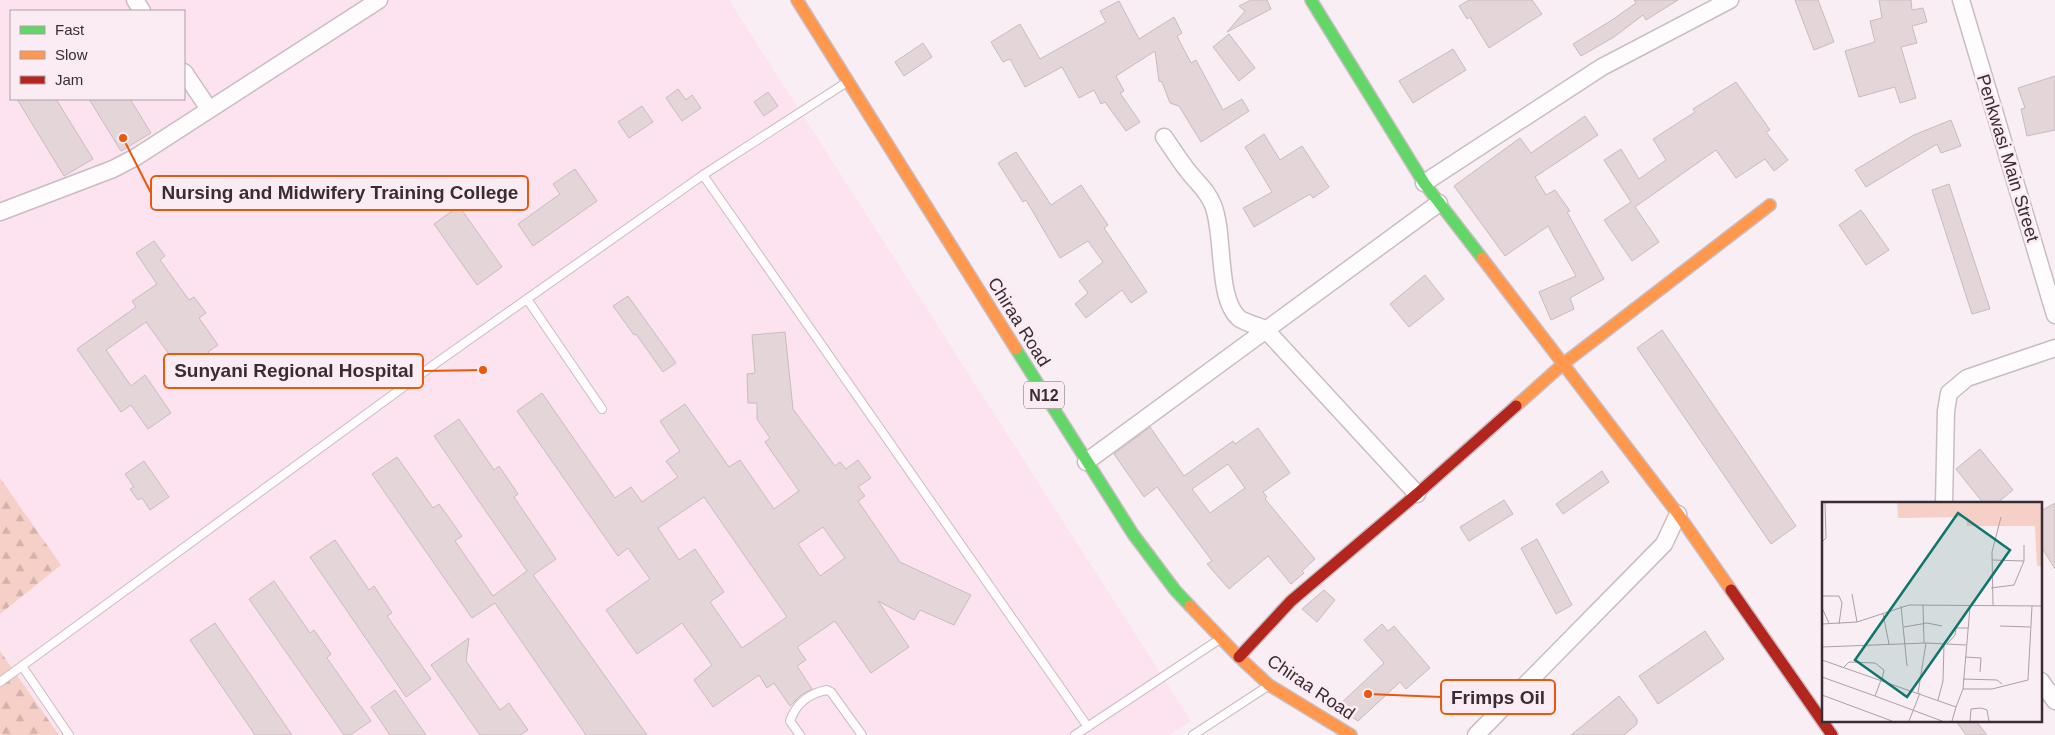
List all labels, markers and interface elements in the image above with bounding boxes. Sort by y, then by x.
legend [10,10,185,100]
text: Fast [55,21,85,38]
text: Slow [55,46,88,63]
text: Jam [55,71,83,88]
street label: Penkwasi Main Street [1973,72,2043,244]
callout: Nursing and Midwifery Training College [151,176,528,210]
text: Nursing and Midwifery Training College [162,182,518,203]
street label: Chiraa Road [984,274,1054,370]
callout: Sunyani Regional Hospital [164,354,423,388]
text: Sunyani Regional Hospital [174,360,414,381]
road number: N12 [1024,382,1064,408]
inset map [1822,502,2042,722]
street label: Chiraa Road [1264,650,1358,724]
callout: Frimps Oil [1441,680,1555,714]
text: Frimps Oil [1451,687,1545,708]

